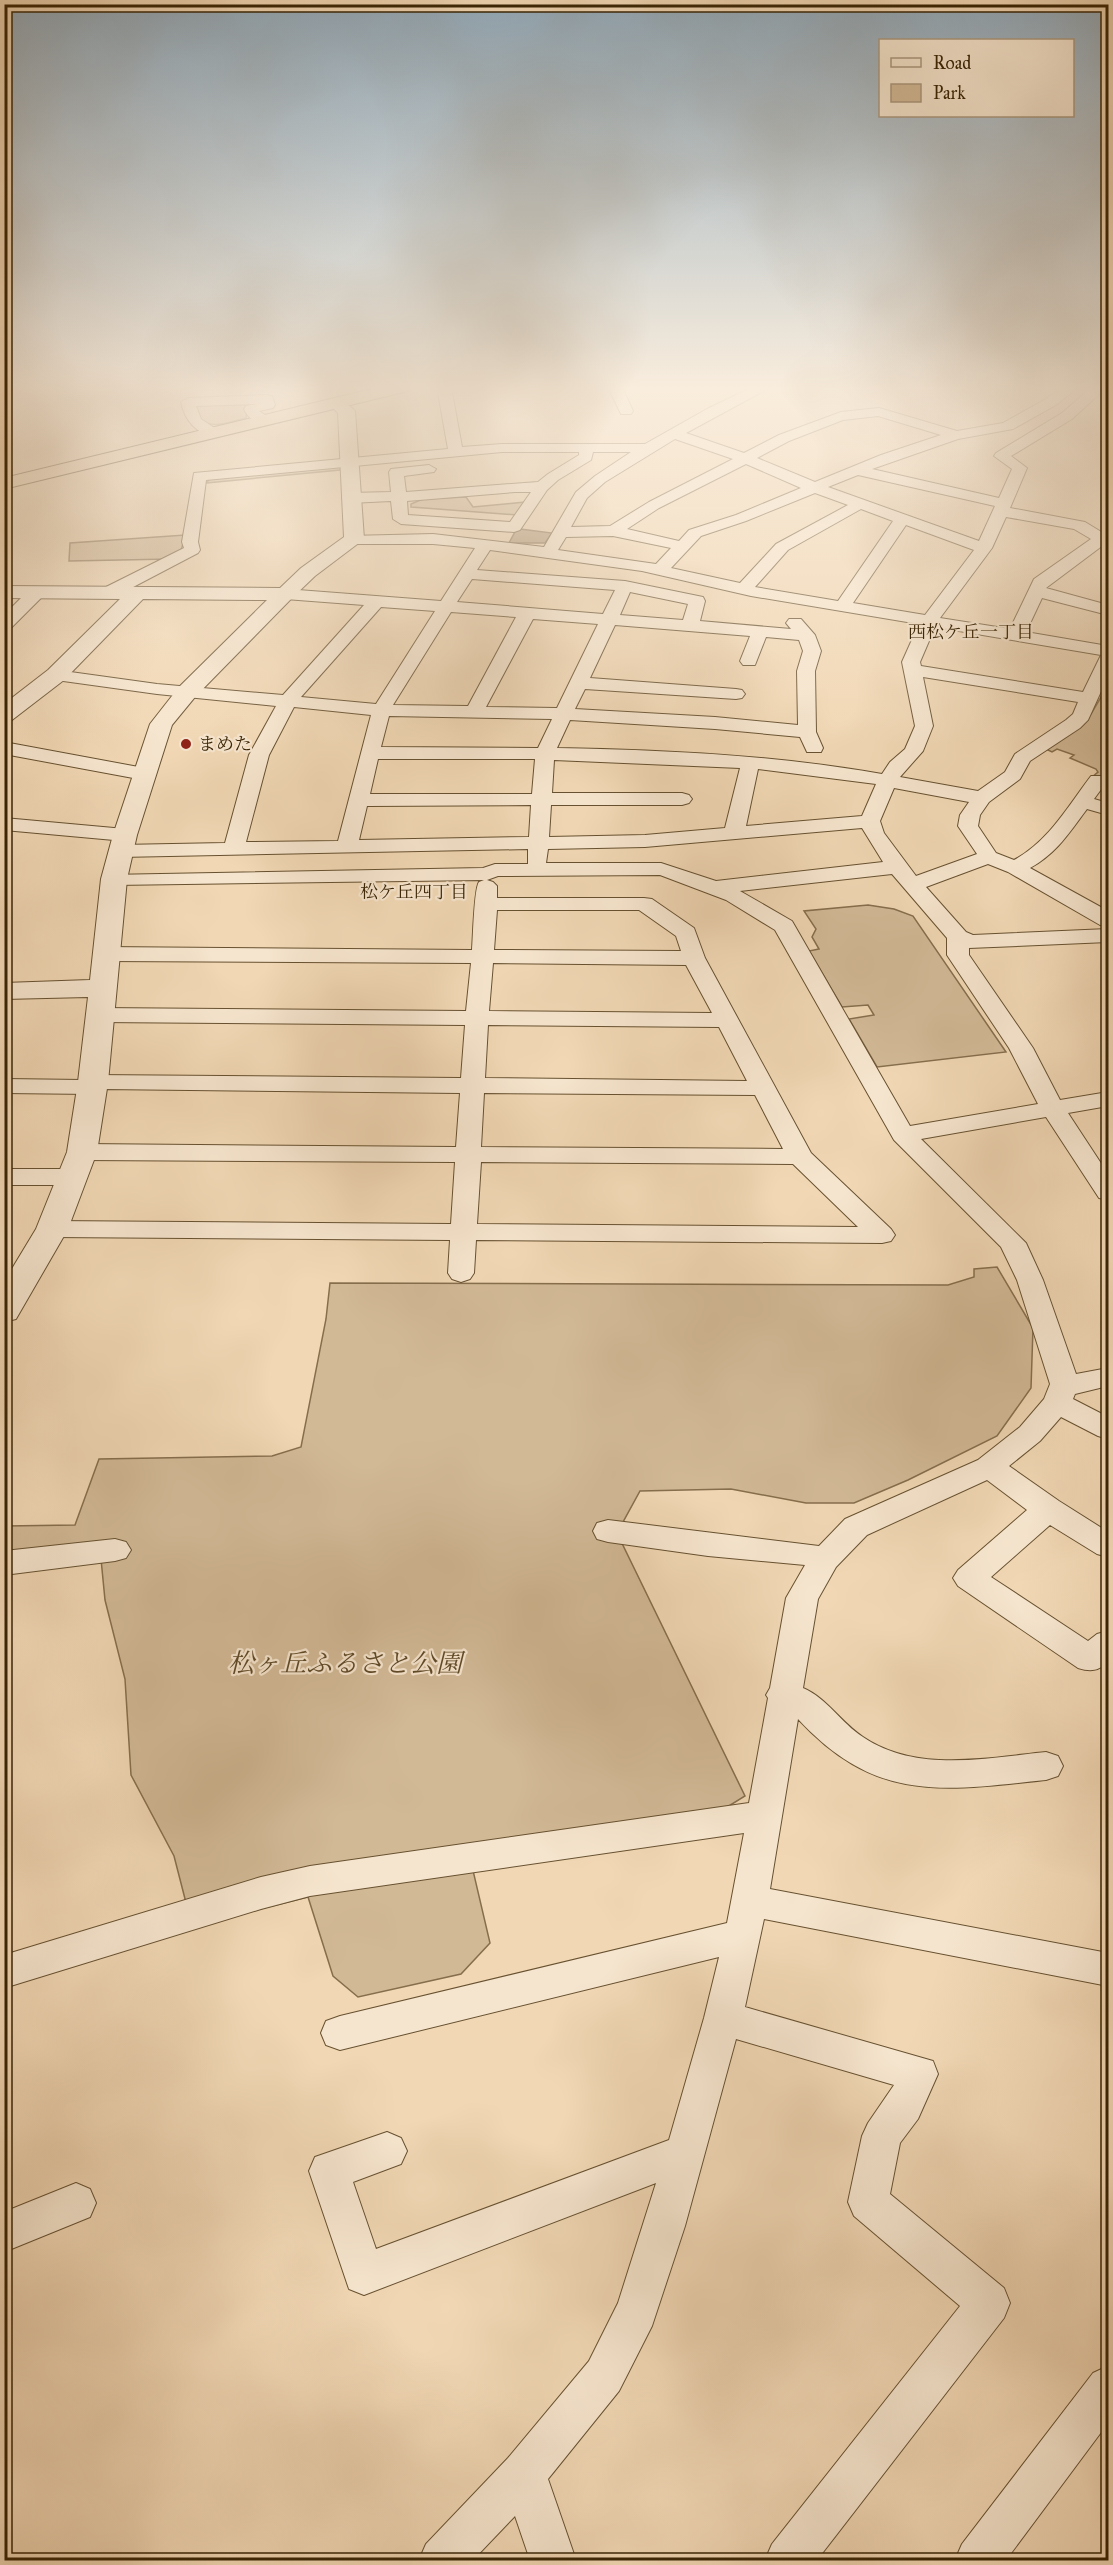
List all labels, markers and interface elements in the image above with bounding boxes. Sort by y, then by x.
legend [879,39,1074,117]
text: Road [933,52,971,74]
text: Park [933,82,966,104]
district label: 西松ケ丘一丁目 [908,621,1034,643]
place label: まめた [198,733,252,755]
marker: まめた [179,737,193,751]
district label: 松ケ丘四丁目 [360,881,468,903]
park label: 松ヶ丘ふるさと公園 [228,1647,466,1679]

